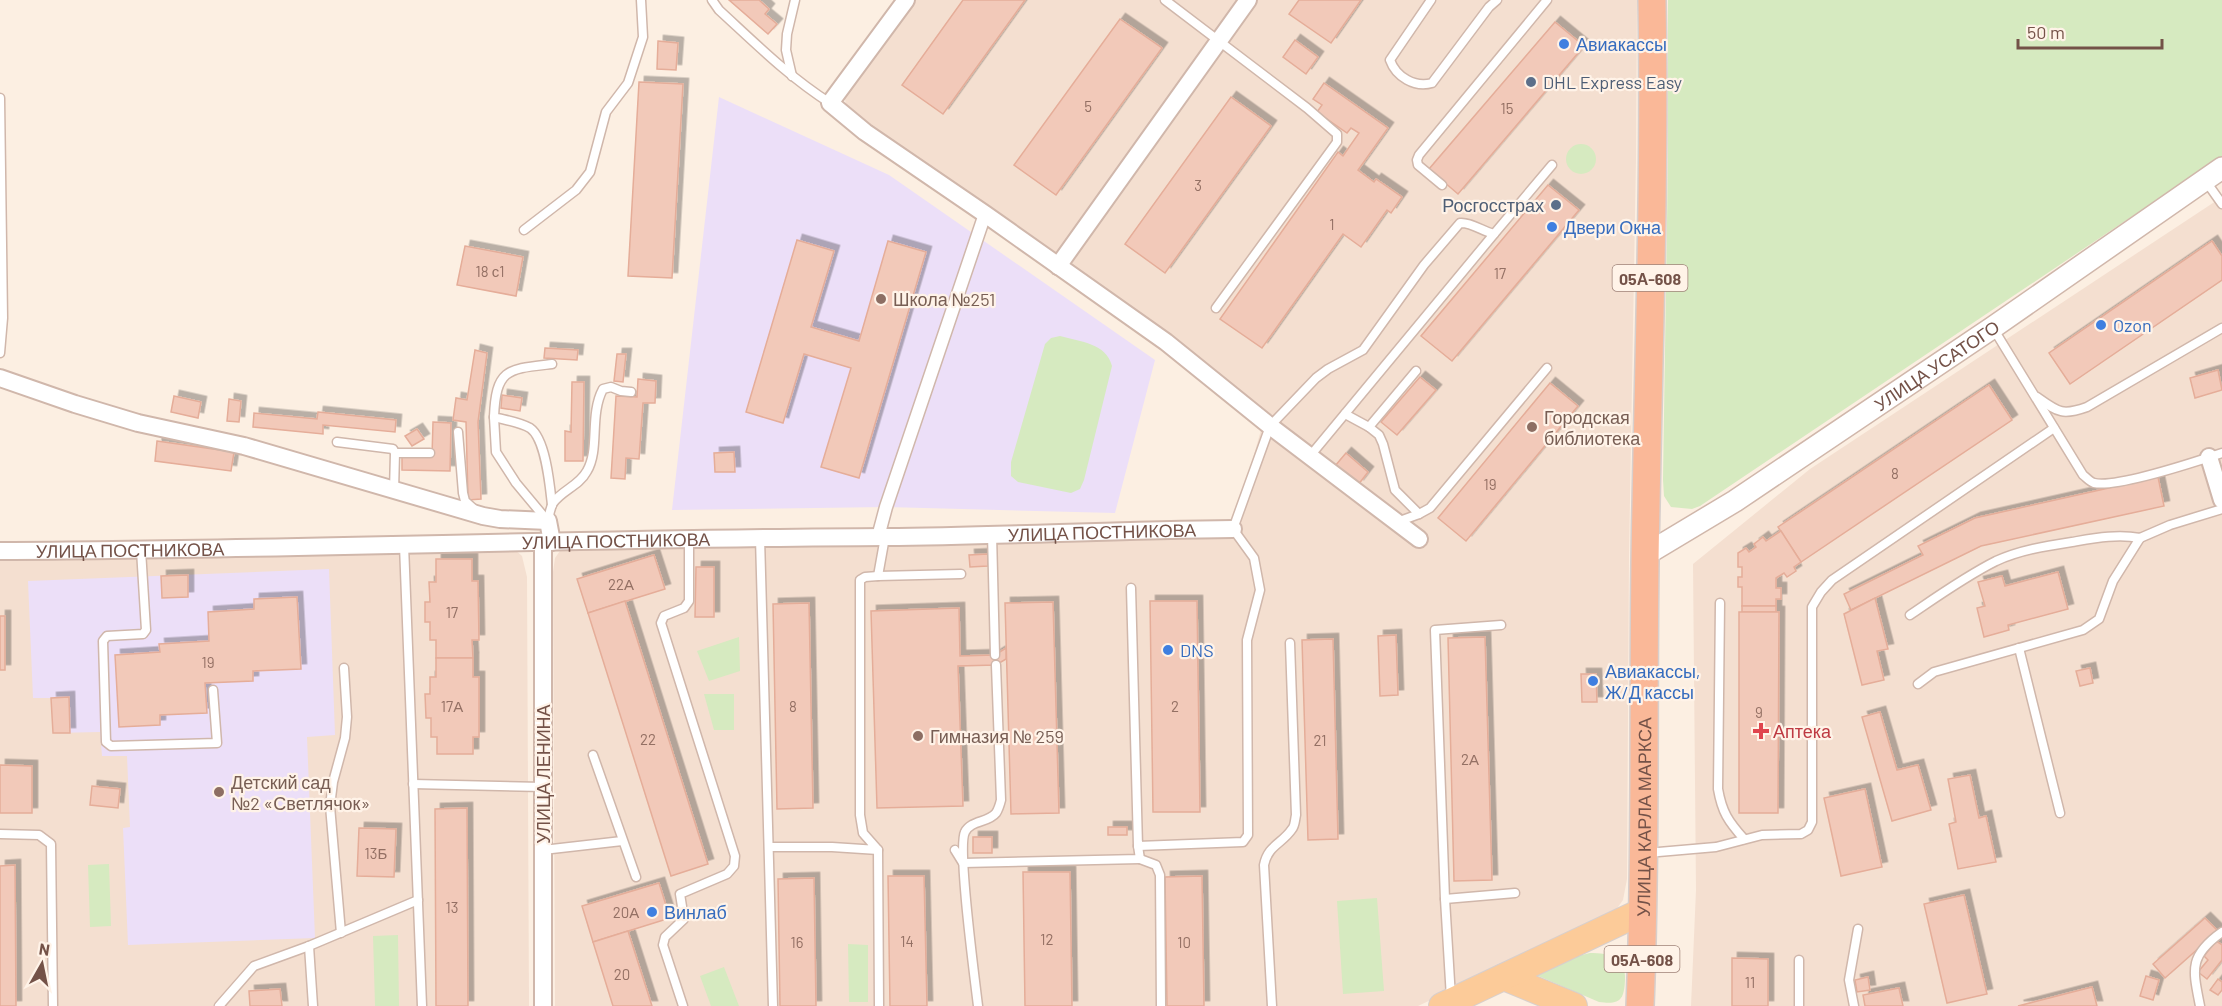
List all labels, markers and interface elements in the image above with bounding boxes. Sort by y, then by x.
scale bar [2018,12,2162,50]
text: 50 m [2027,21,2065,43]
place label: Авиакассы [1576,33,1667,55]
marker: Авиакассы [1557,37,1571,51]
place label: DHL Express Easy [1543,71,1682,93]
marker: DHL Express Easy [1524,75,1538,89]
house number: 5 [1084,97,1092,115]
house number: 15 [1501,99,1513,117]
house number: 3 [1194,176,1202,194]
place label: Росгосстрах [1442,194,1544,216]
marker: Росгосстрах [1549,198,1563,212]
house number: 1 [1329,215,1335,233]
place label: Двери Окна [1564,216,1662,238]
marker: Двери Окна [1545,220,1559,234]
house number: 18 с1 [476,262,504,280]
house number: 17 [1494,264,1506,282]
road number: 05А-608 [1612,265,1688,291]
place label: Школа №251 [893,288,995,310]
marker: Школа №251 [874,292,888,306]
place label: Ozon [2113,314,2152,336]
street label: УЛИЦА УСАТОГО [1870,315,2003,415]
marker: Ozon [2094,318,2108,332]
place label: Городская библиотека [1544,406,1641,449]
marker: Городская библиотека [1525,420,1539,434]
house number: 8 [1891,464,1899,482]
house number: 19 [1483,475,1497,493]
street label: УЛИЦА ПОСТНИКОВА [1007,518,1196,546]
street label: УЛИЦА ПОСТНИКОВА [521,528,710,553]
street label: УЛИЦА ПОСТНИКОВА [36,537,224,562]
house number: 22А [608,575,634,593]
house number: 17 [446,603,458,621]
place label: DNS [1180,639,1214,661]
marker: DNS [1161,643,1175,657]
house number: 19 [201,653,215,671]
place label: Авиакассы, Ж/Д кассы [1605,660,1701,703]
marker: Авиакассы, Ж/Д кассы [1586,674,1600,688]
house number: 17А [441,697,463,715]
house number: 8 [789,697,797,715]
house number: 2 [1171,697,1179,715]
house number: 9 [1755,703,1763,721]
street label: УЛИЦА ЛЕНИНА [532,704,554,844]
street label: УЛИЦА КАРЛА МАРКСА [1632,717,1655,917]
place label: Аптека [1773,720,1832,742]
marker: Аптека [1754,724,1768,738]
place label: Гимназия № 259 [930,725,1064,747]
marker: Гимназия № 259 [911,729,925,743]
house number: 22 [640,730,656,748]
house number: 21 [1313,731,1327,749]
house number: 2А [1461,750,1479,768]
place label: Детский сад №2 «Светлячок» [231,771,370,814]
marker: Детский сад №2 «Светлячок» [212,785,226,799]
house number: 13Б [365,844,388,862]
house number: 13 [446,898,458,916]
place label: Винлаб [664,901,727,923]
house number: 20А [613,903,639,921]
marker: Винлаб [645,905,659,919]
house number: 12 [1040,930,1054,948]
house number: 14 [900,932,914,950]
house number: 16 [791,933,803,951]
house number: 10 [1177,933,1191,951]
north arrow [12,934,72,994]
text: N [38,938,51,959]
road number: 05А-608 [1604,946,1680,972]
house number: 20 [614,965,630,983]
house number: 11 [1745,973,1755,991]

